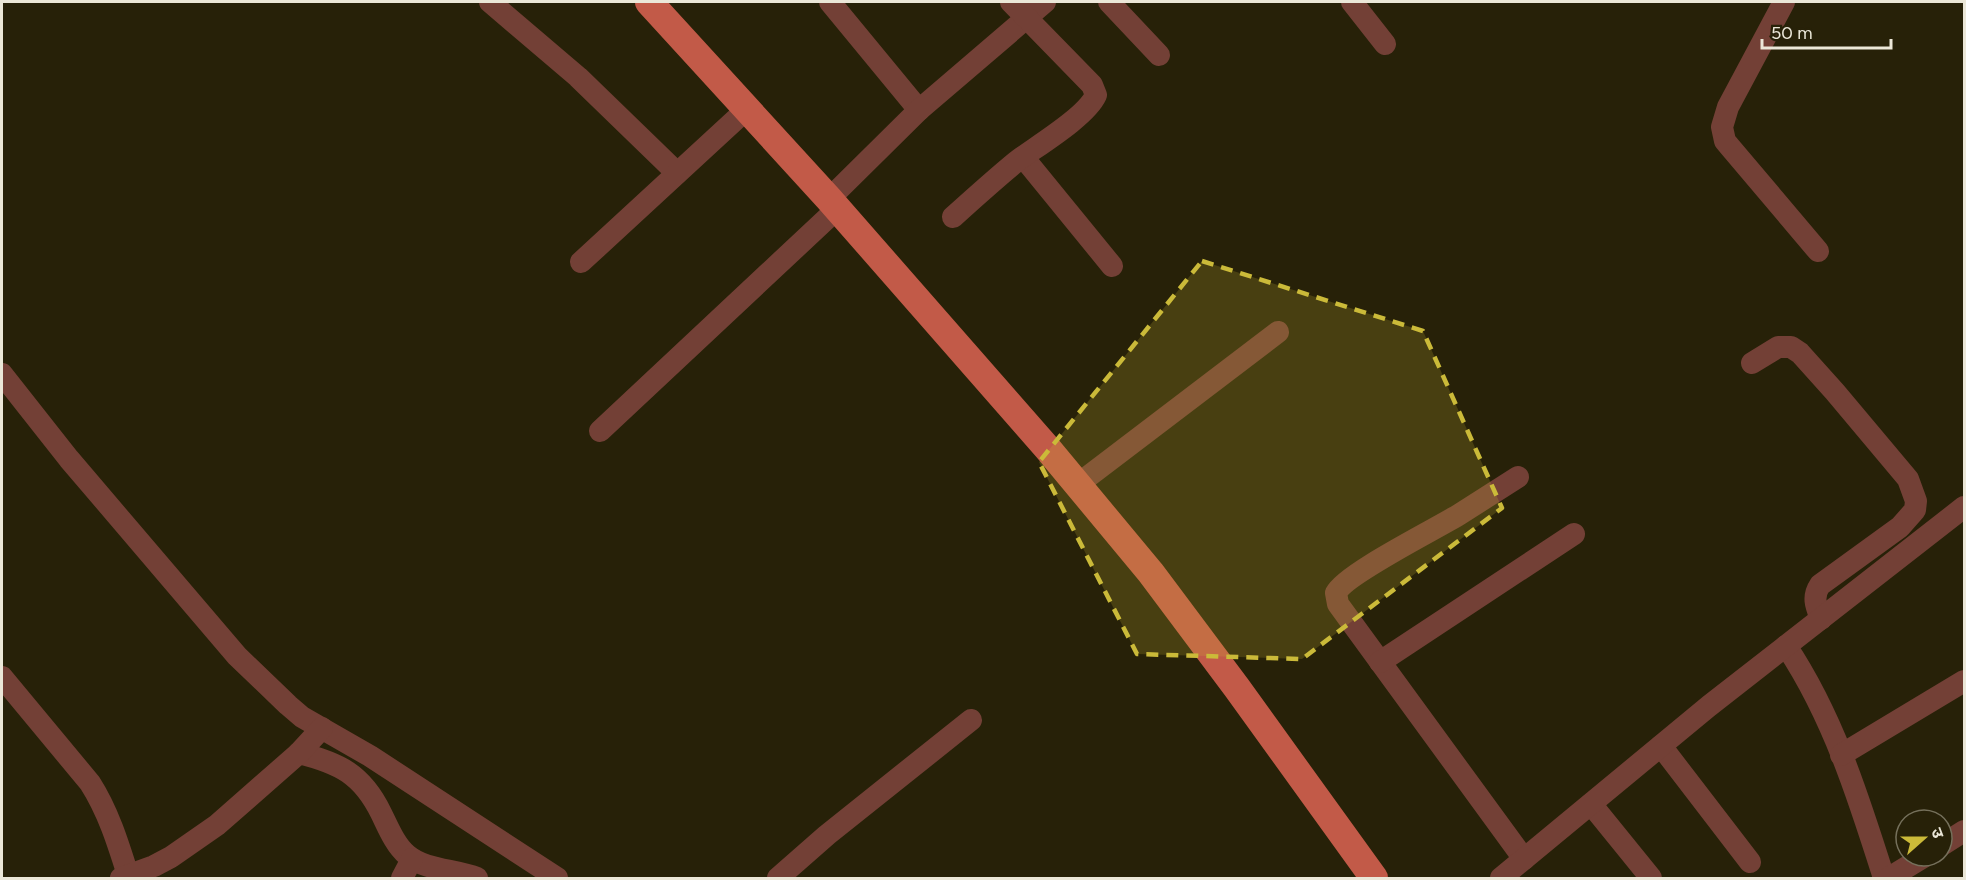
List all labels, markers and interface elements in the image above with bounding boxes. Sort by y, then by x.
scale bar [1762,12,1891,50]
text: 50 m [1771,22,1813,44]
north arrow [1894,808,1954,868]
text: उ [1927,825,1948,841]

